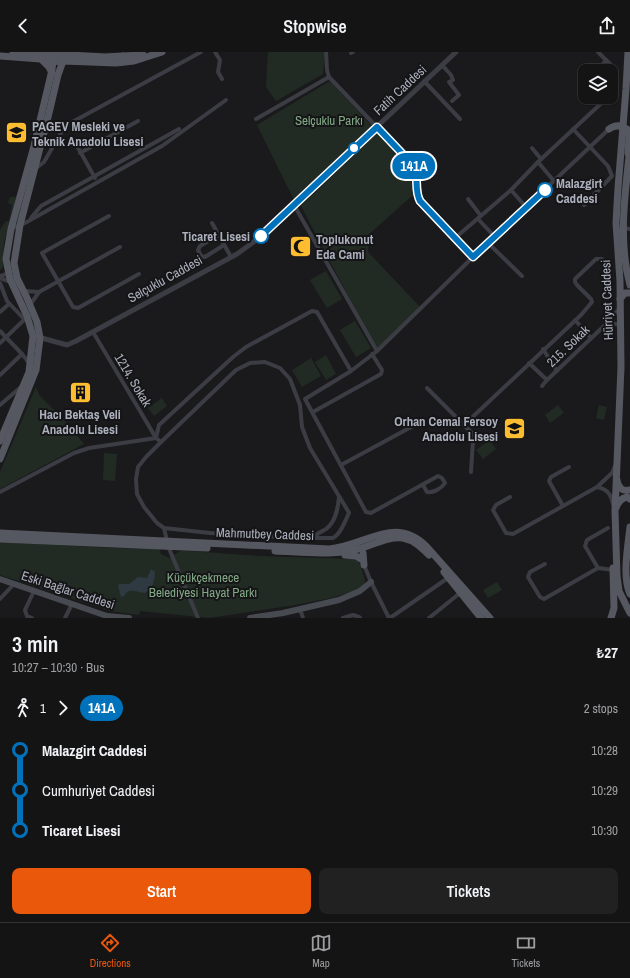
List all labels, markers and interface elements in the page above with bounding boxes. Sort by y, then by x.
text: Stopwise [283,14,347,39]
icon: back [12,15,34,37]
icon: share [596,15,618,37]
street label: Fatih Caddesi [370,61,430,119]
map controls [578,64,618,104]
button: layers [578,64,618,104]
park label: Selçuklu Parkı [295,112,363,129]
place label: PAGEV Mesleki ve Teknik Anadolu Lisesi [32,118,143,150]
school or university icon: PAGEV Mesleki ve Teknik Anadolu Lisesi [3,120,29,146]
unlabelled marker [348,142,360,154]
line badge: 141A [386,153,442,179]
text: 141A [400,157,428,175]
place label: Malazgirt Caddesi [556,175,603,207]
marker: Malazgirt Caddesi [537,182,553,198]
place label: Ticaret Lisesi [182,228,250,245]
marker: Ticaret Lisesi [253,228,269,244]
place label: Toplukonut Eda Cami [316,231,374,263]
mosque icon: Toplukonut Eda Cami [287,233,313,259]
street label: Selçuklu Caddesi [125,251,205,307]
street label: Hürriyet Caddesi [597,259,617,341]
street label: 215. Sokak [543,321,594,371]
street label: 1214. Sokak [110,350,156,410]
building icon: Hacı Bektaş Veli Anadolu Lisesi [67,379,93,405]
place label: Hacı Bektaş Veli Anadolu Lisesi [39,406,121,438]
place label: Orhan Cemal Fersoy Anadolu Lisesi [394,413,498,445]
school or university icon: Orhan Cemal Fersoy Anadolu Lisesi [501,415,527,441]
street label: Mahmutbey Caddesi [216,524,314,544]
street label: Eski Bağlar Caddesi [19,567,117,613]
park label: Küçükçekmece Belediyesi Hayat Parkı [149,569,257,601]
text: 3 min [12,629,58,659]
text: ₺27 [597,642,618,663]
text: 10:27 – 10:30 · Bus [12,659,104,676]
icon: walk [12,697,34,719]
icon: forward [52,697,74,719]
text: 141A [88,699,115,717]
text: 1 [40,700,46,717]
text: 2 stops [584,700,618,717]
text: Malazgirt Caddesi [42,740,147,761]
text: 10:28 [591,742,618,759]
text: Cumhuriyet Caddesi [42,780,155,801]
text: 10:29 [591,782,618,799]
text: Ticaret Lisesi [42,820,120,841]
text: 10:30 [591,822,618,839]
button: Start [12,868,311,914]
button: Tickets [319,868,618,914]
tab: Directions [90,932,131,970]
tab: Map [310,932,332,970]
tab: Tickets [511,932,540,970]

